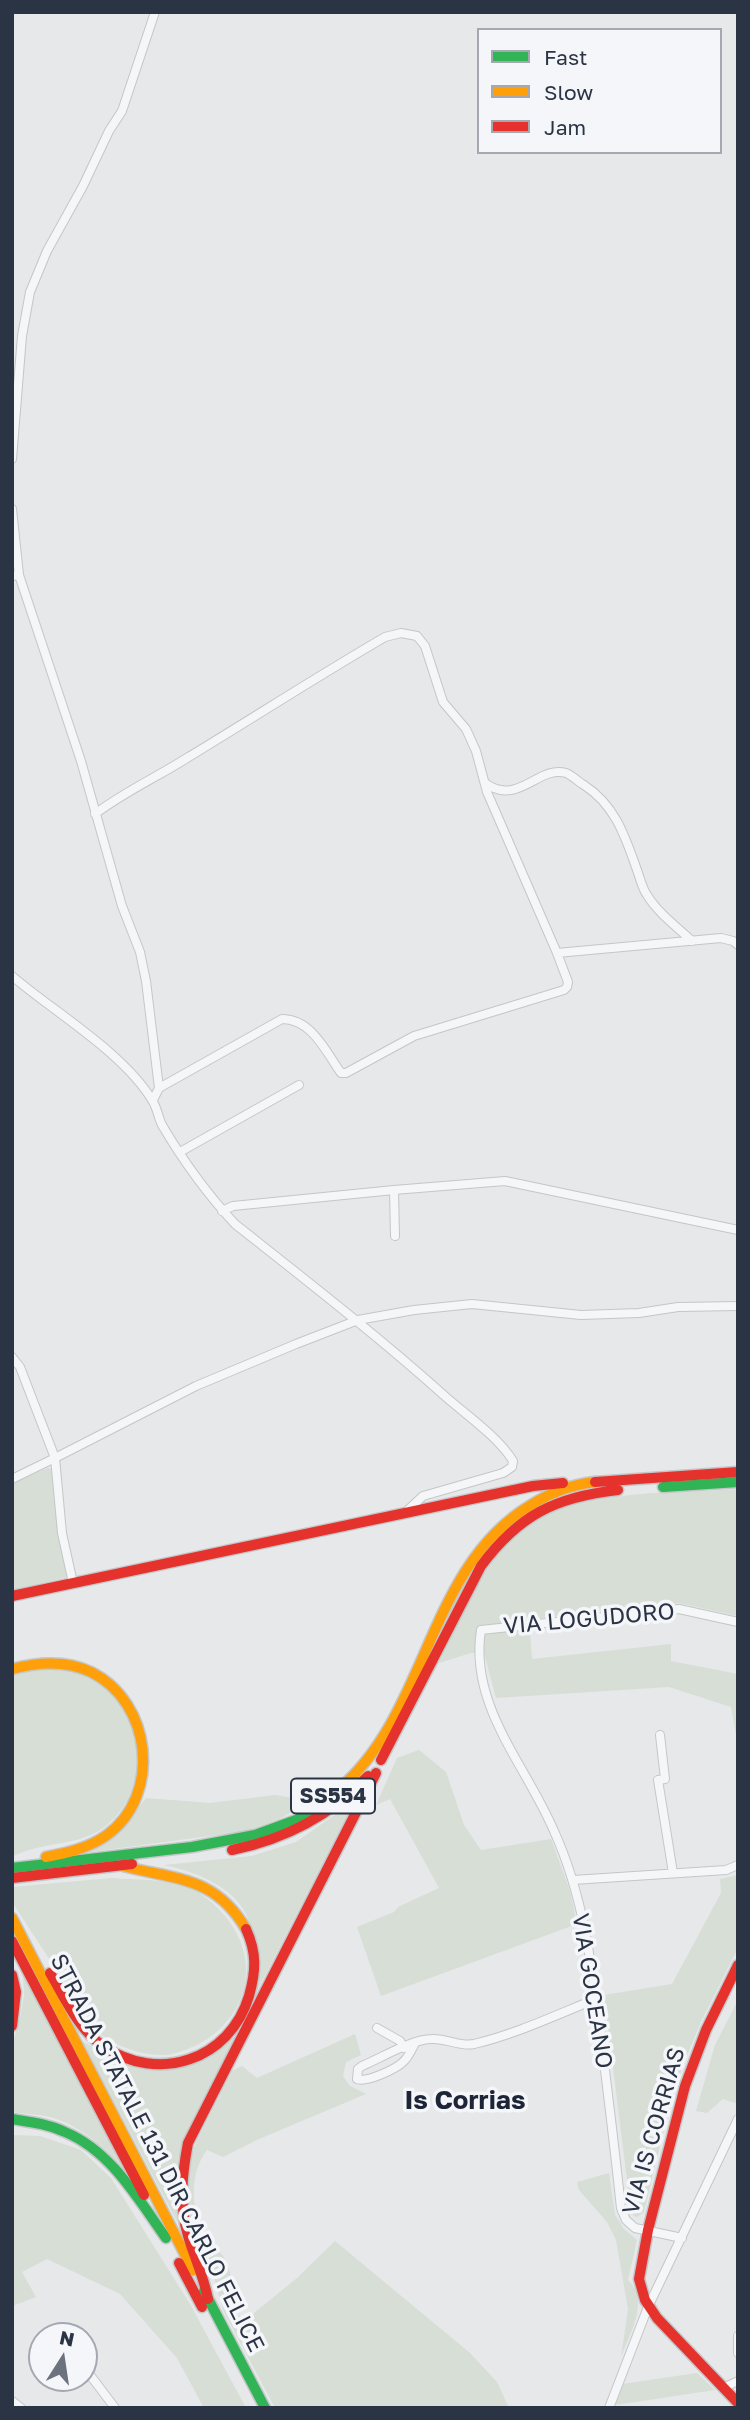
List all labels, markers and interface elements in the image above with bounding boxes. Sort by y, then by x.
legend [477,28,722,154]
text: Fast [544,44,587,70]
text: Slow [544,79,593,105]
text: Jam [544,114,586,140]
street label: VIA LOGUDORO [502,1598,676,1640]
road number: SS554 [291,1778,375,1814]
street label: VIA GOCEANO [566,1912,618,2070]
street label: STRADA STATALE 131 DIR CARLO FELICE [44,1949,270,2357]
street label: VIA IS CORRIAS [617,2044,691,2218]
district label: Is Corrias [404,2085,526,2117]
north arrow [28,2322,98,2392]
text: N [58,2325,77,2351]

